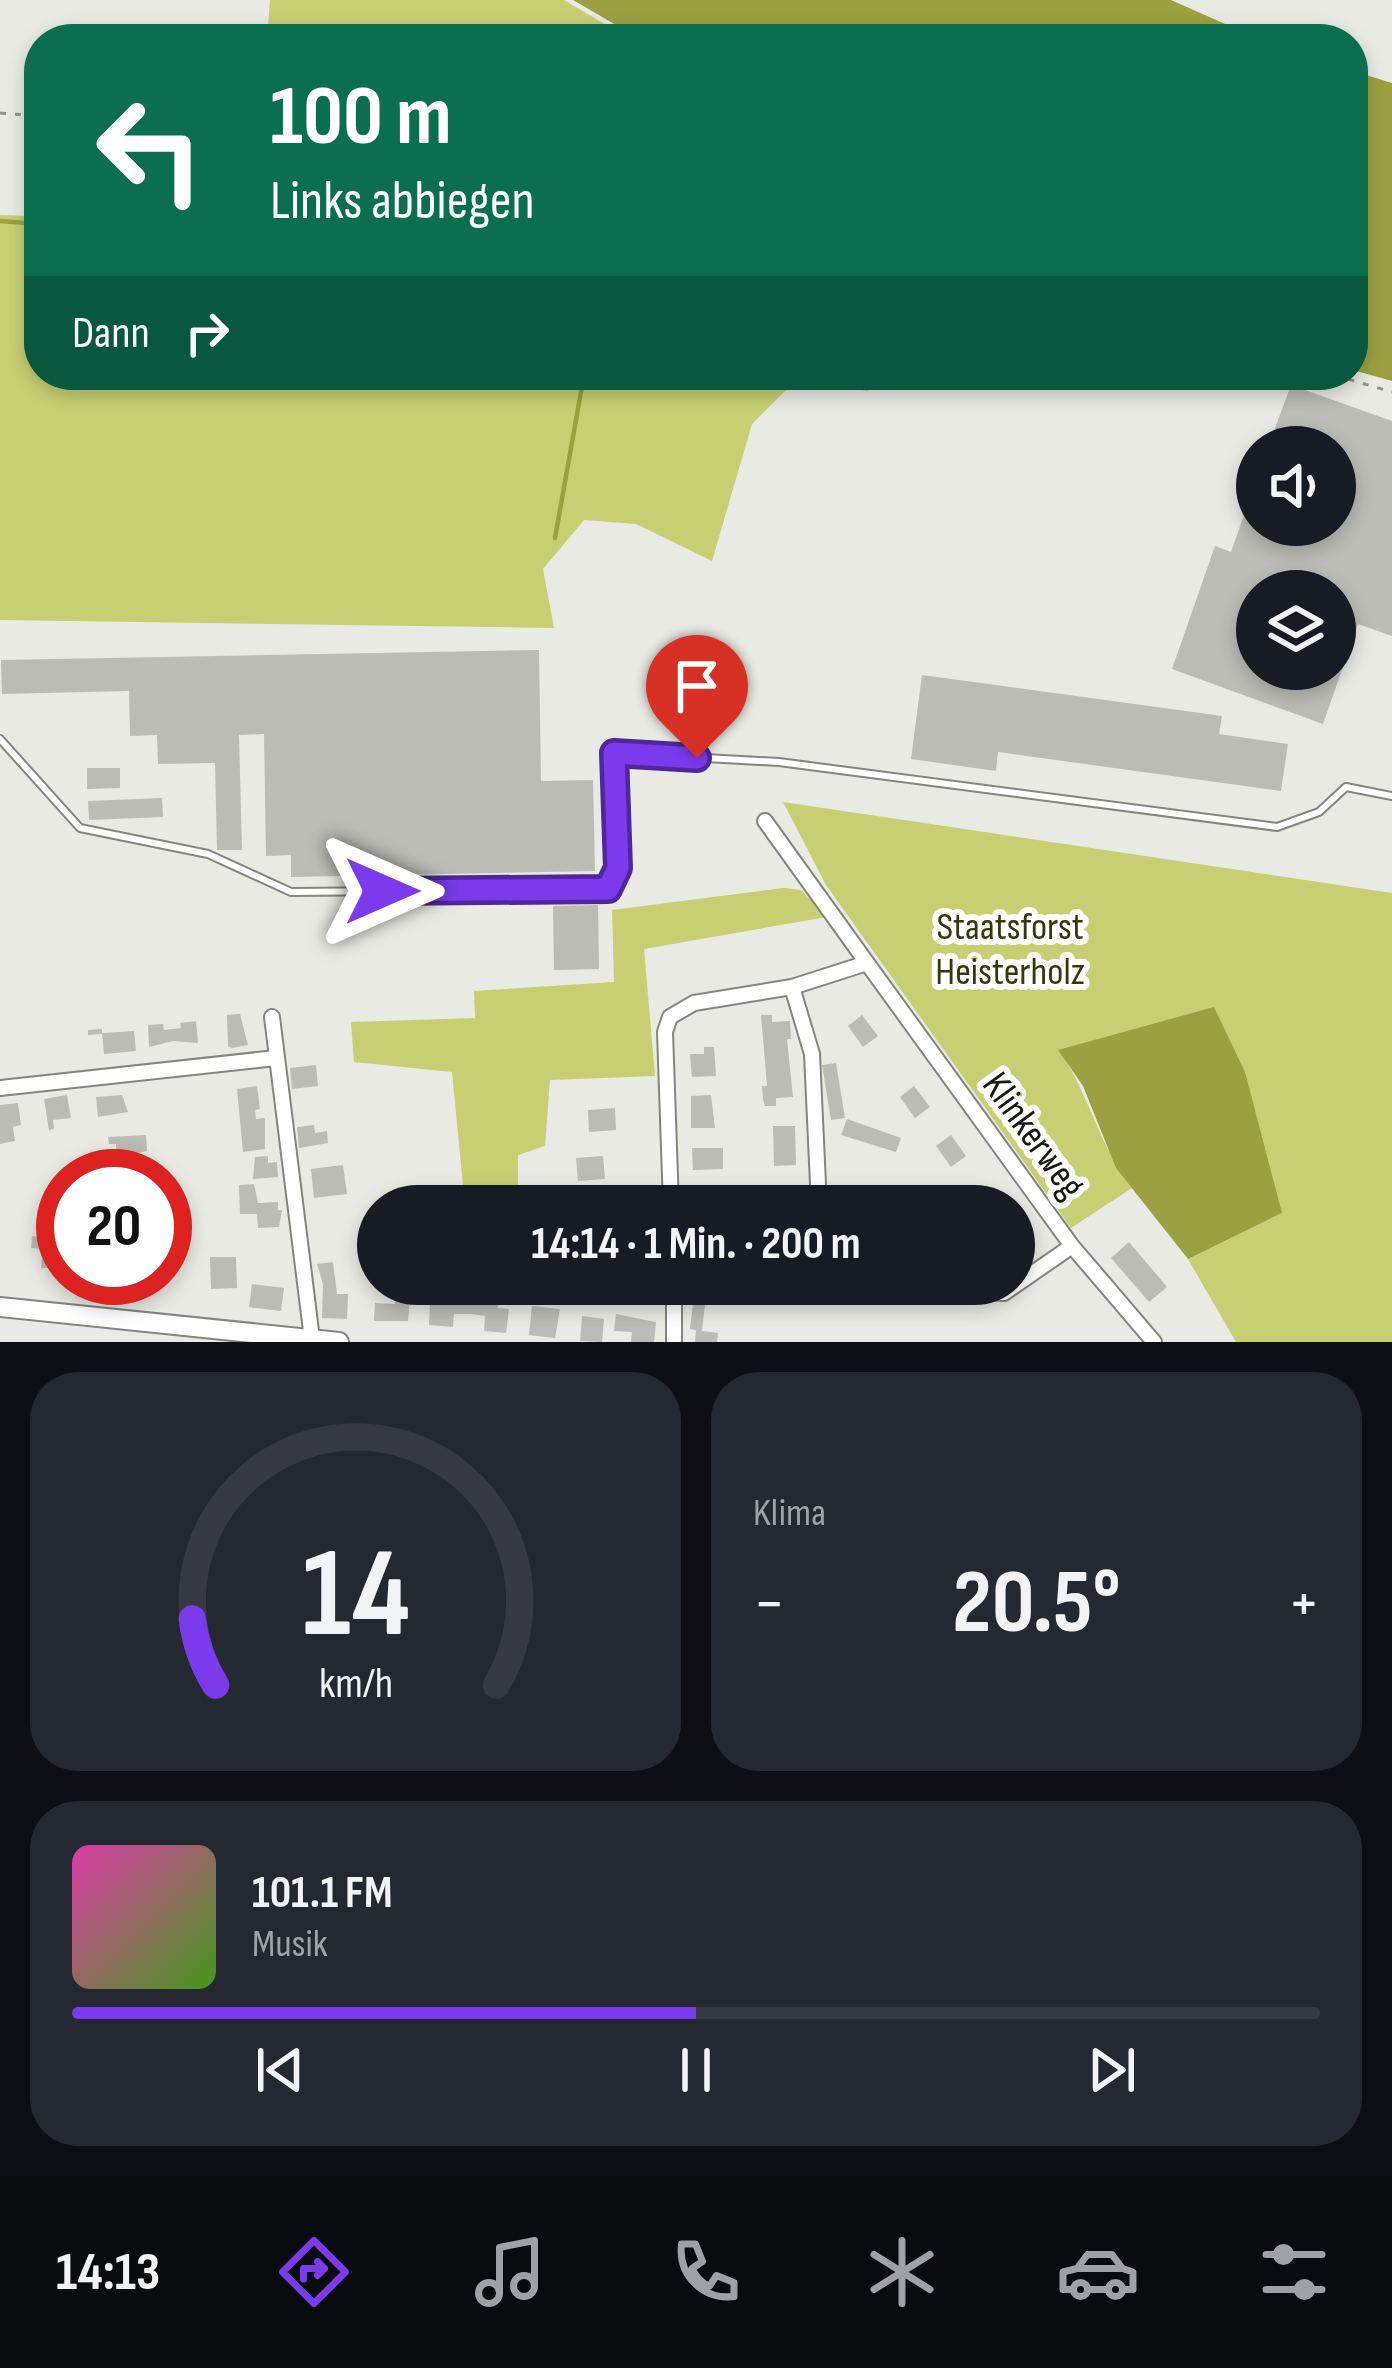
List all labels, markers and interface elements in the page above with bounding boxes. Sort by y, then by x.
text: 100 m [270,67,452,168]
icon: left [72,72,228,228]
text: Links abbiegen [270,169,535,234]
icon: right [174,300,240,366]
text: Dann [72,306,150,361]
map controls [1236,426,1356,690]
button: sound [1236,426,1356,546]
button: layers [1236,570,1356,690]
pin [646,635,748,758]
icon: arrive [664,653,730,719]
position arrow [319,828,445,954]
park label: Staatsforst Heisterholz [935,904,1085,996]
street label: Klinkerweg [972,1064,1094,1208]
speed limit sign: 20 [36,1149,192,1305]
text: 14:14 · 1 Min. · 200 m [531,1217,861,1272]
text: Klima [753,1490,826,1537]
text: 14 [301,1522,409,1671]
text: 20.5° [952,1550,1121,1658]
text: − [753,1565,785,1644]
text: + [1288,1565,1320,1644]
text: km/h [318,1657,393,1709]
text: 101.1 FM [252,1866,392,1921]
text: Musik [252,1921,328,1968]
icon: previous [247,2037,313,2103]
icon: pause [663,2037,729,2103]
icon: next [1079,2037,1145,2103]
icon: directions [272,2230,356,2314]
icon: music [468,2230,552,2314]
icon: phone [664,2230,748,2314]
icon: climate [860,2230,944,2314]
icon: car [1056,2230,1140,2314]
icon: filters [1252,2230,1336,2314]
text: 14:13 [56,2240,160,2305]

